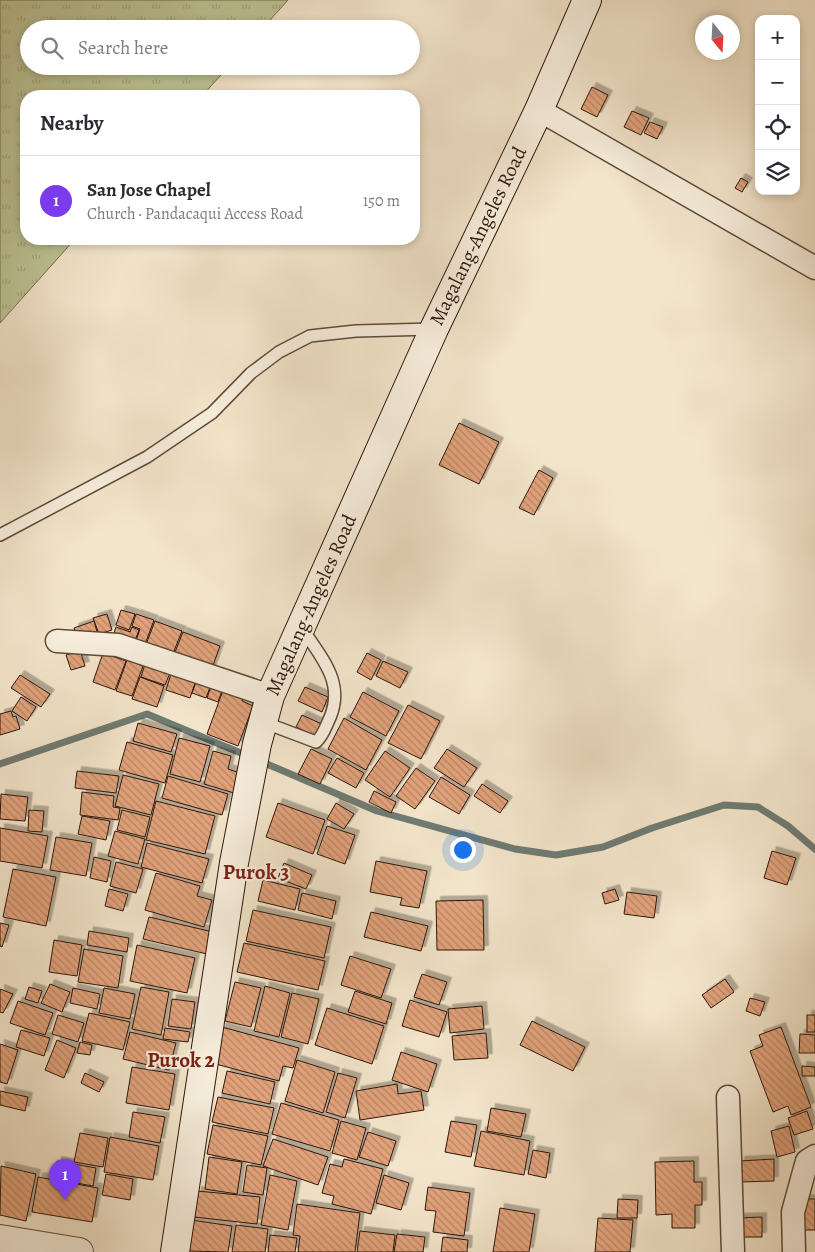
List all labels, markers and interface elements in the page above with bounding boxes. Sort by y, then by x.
north arrow [695,15,740,60]
map controls [755,15,800,195]
button: + [755,15,800,60]
search box [20,20,420,75]
icon: search [38,34,66,62]
text: Search here [78,35,168,61]
button: − [755,60,800,105]
button: locate [755,105,800,150]
text: Nearby [40,109,103,137]
street label: Magalang-Angeles Road [423,142,533,330]
button: layers [755,150,800,195]
text: San Jose Chapel [87,177,211,203]
text: 1 [53,190,59,212]
text: 150 m [363,190,400,212]
text: Church · Pandacaqui Access Road [87,203,303,225]
street label: Magalang-Angeles Road [259,510,363,700]
your location [450,837,476,863]
district label: Purok 3 [223,858,289,886]
district label: Purok 2 [147,1046,215,1074]
pin: 1 [49,1159,81,1200]

